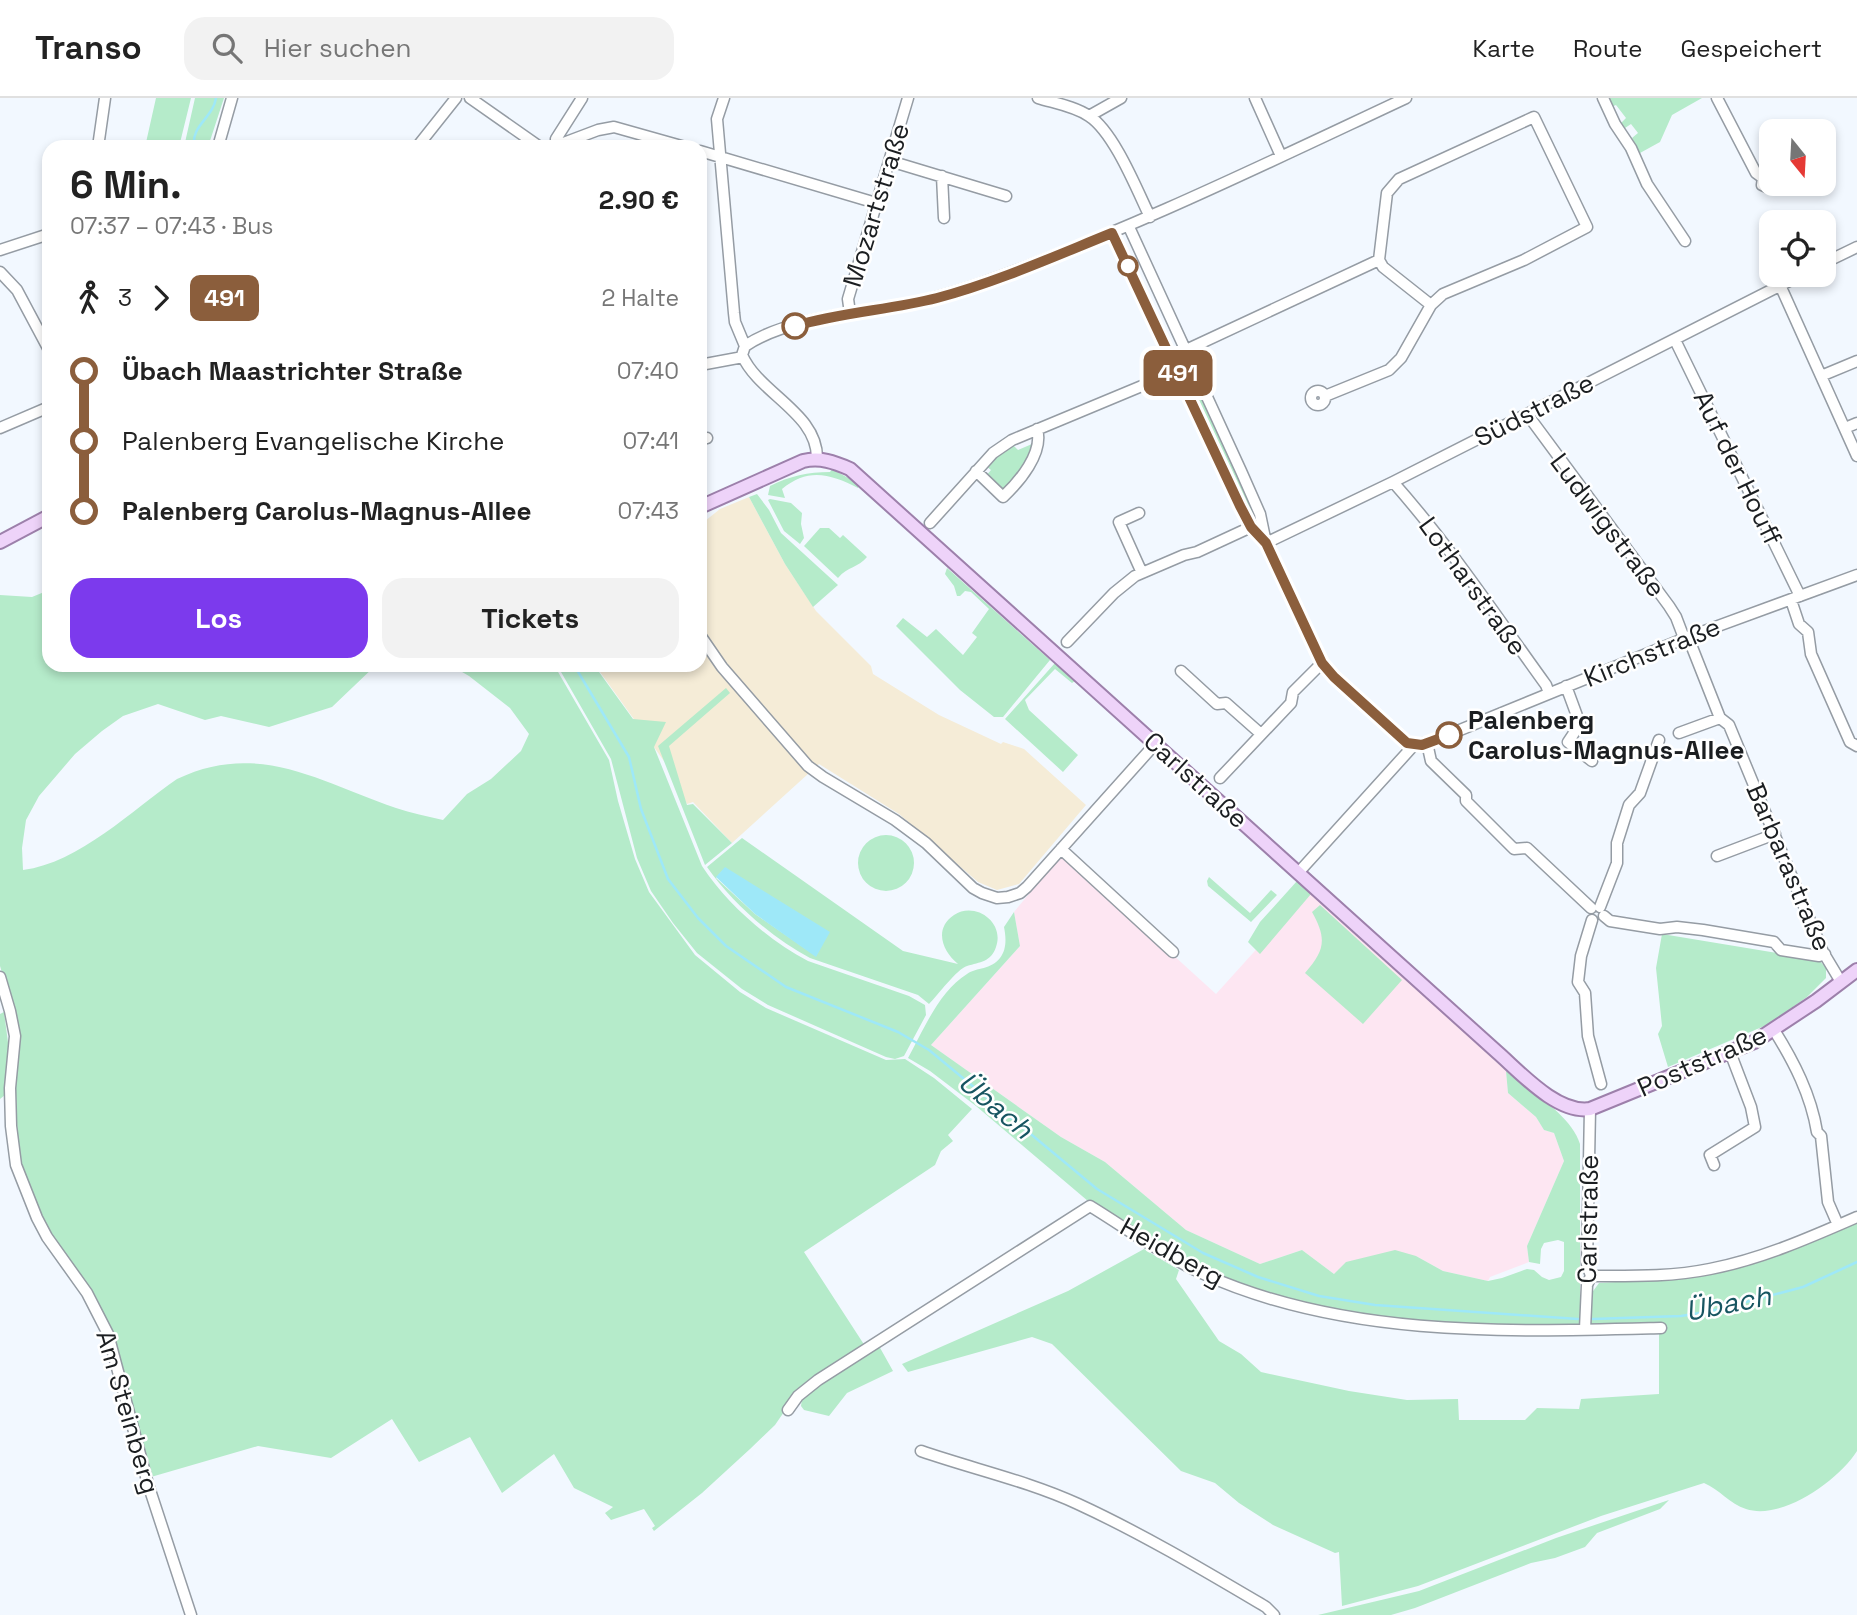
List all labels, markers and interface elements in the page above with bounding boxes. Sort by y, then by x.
search box [184,17,674,80]
text: Transo [35,27,142,69]
icon: search [208,29,246,67]
text: Hier suchen [264,31,411,65]
text: Karte [1473,33,1535,64]
text: Route [1573,33,1642,64]
text: Gespeichert [1680,33,1822,64]
street label: Mozartstraße [835,119,917,291]
north arrow [1759,119,1836,196]
map controls [1759,119,1836,287]
text: 6 Min. [70,161,182,209]
text: 2.90 € [599,183,679,217]
button: locate [1759,210,1836,287]
text: 07:37 – 07:43 · Bus [70,211,273,241]
unlabelled marker [1118,256,1138,276]
icon: walk [70,279,108,317]
icon: forward [142,279,180,317]
text: 491 [204,282,245,313]
text: 3 [118,283,132,313]
text: 2 Halte [601,283,679,313]
unlabelled marker [782,313,808,339]
line badge: 491 [1138,350,1218,396]
text: Übach Maastrichter Straße [122,354,463,388]
text: 07:40 [617,356,679,386]
text: 491 [1158,357,1198,388]
street label: Südstraße [1468,365,1600,455]
street label: Auf der Houff [1686,385,1790,551]
text: Palenberg Evangelische Kirche [122,424,505,458]
text: 07:41 [622,426,679,456]
street label: Ludwigstraße [1543,446,1673,604]
text: Palenberg Carolus-Magnus-Allee [122,494,531,528]
text: 07:43 [618,496,679,526]
street label: Lotharstraße [1411,510,1535,662]
button: Los [70,578,368,658]
button: Tickets [382,578,679,658]
street label: Kirchstraße [1579,609,1725,695]
place label: Palenberg Carolus-Magnus-Allee [1468,703,1744,767]
marker: Palenberg Carolus-Magnus-Allee [1436,722,1462,748]
street label: Carlstraße [1137,724,1255,836]
street label: Barbarastraße [1738,778,1840,956]
street label: Poststraße [1632,1017,1772,1105]
water label: Übach [951,1063,1041,1147]
street label: Carlstraße [1570,1154,1606,1284]
street label: Heidberg [1114,1210,1230,1294]
water label: Übach [1682,1277,1775,1329]
street label: Am Steinberg [88,1326,168,1498]

